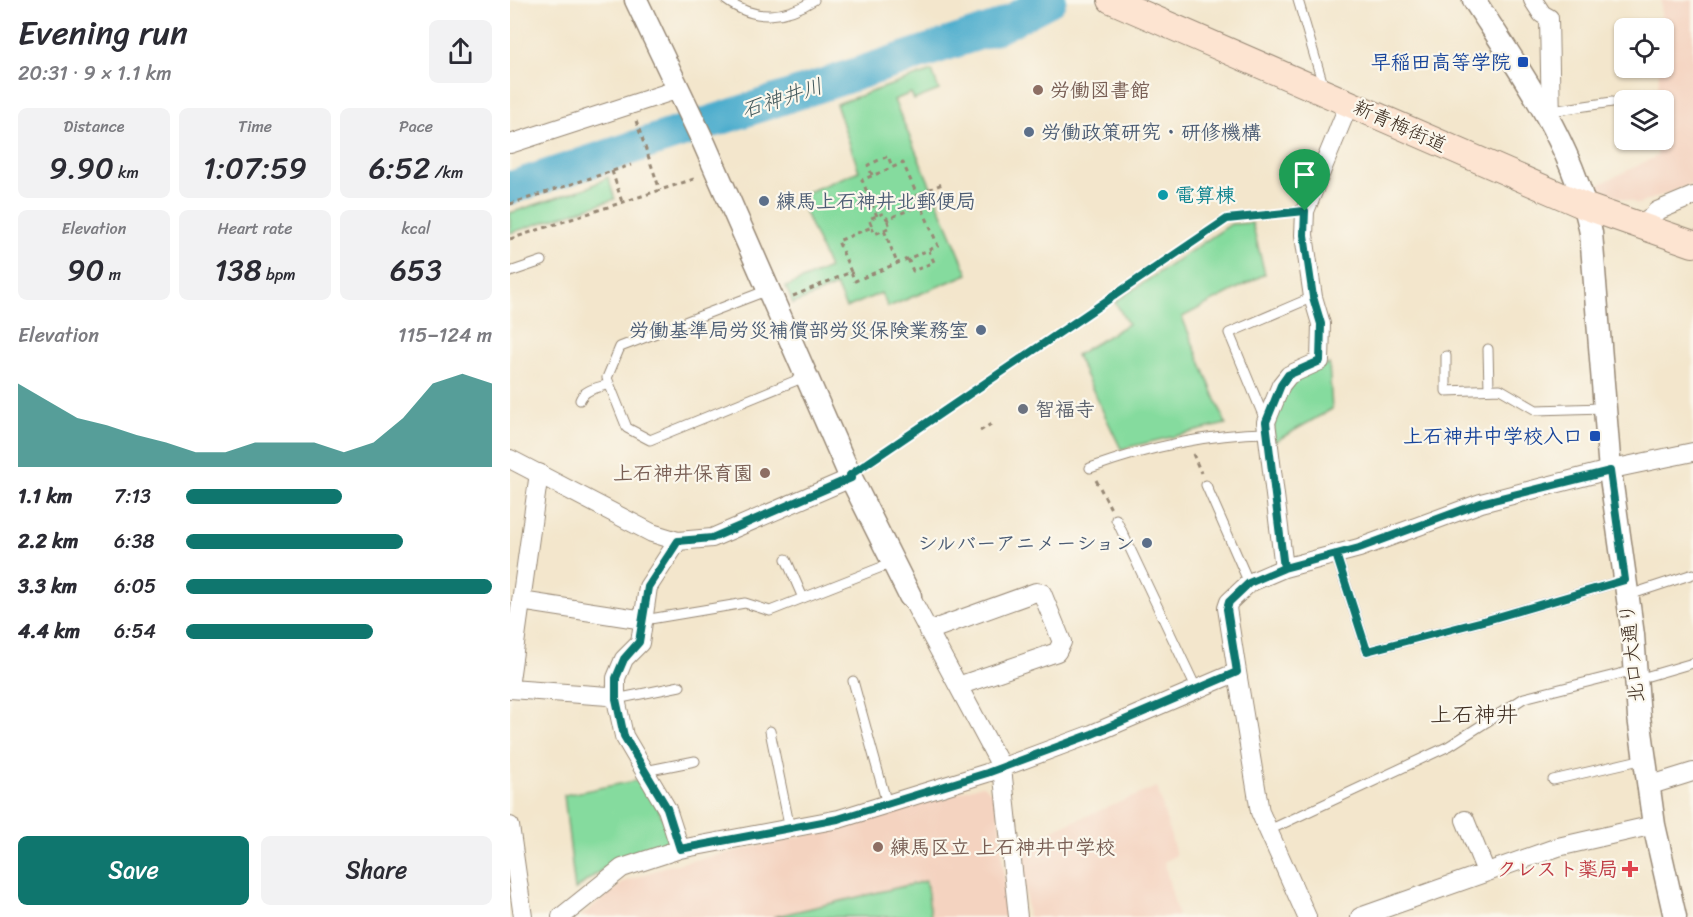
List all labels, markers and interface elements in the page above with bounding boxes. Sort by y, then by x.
text: Evening run [18,4,188,62]
map controls [1614,18,1674,150]
button: locate [1614,18,1674,78]
button: share [429,20,492,83]
place label: 早稲田高等学院 [1371,45,1511,80]
marker: 早稲田高等学院 [1516,55,1530,69]
text: 20:31 · 9 × 1.1 km [18,56,172,91]
water label: 石神井川 [736,67,828,129]
place label: 労働図書館 [1050,73,1150,108]
marker: 労働図書館 [1031,83,1045,97]
street label: 新青梅街道 [1347,90,1453,162]
button: layers [1614,90,1674,150]
text: Distance [64,112,124,141]
text: Time [238,112,272,141]
text: Pace [399,112,433,141]
place label: 労働政策研究・研修機構 [1041,115,1261,150]
marker: 労働政策研究・研修機構 [1022,125,1036,139]
text: 9.90 [49,141,114,195]
text: 1:07:59 [203,141,307,195]
text: 6:52 [369,141,430,195]
pin [1279,149,1330,211]
text: km [114,158,139,187]
text: /km [430,158,463,187]
icon: arrive [1288,158,1321,191]
place label: 電算棟 [1175,178,1236,213]
place label: 練馬上石神井北郵便局 [776,184,976,219]
marker: 電算棟 [1156,188,1170,202]
marker: 練馬上石神井北郵便局 [757,194,771,208]
text: Elevation [62,214,126,243]
text: Heart rate [217,214,293,243]
text: kcal [401,214,431,243]
text: 90 [67,243,104,297]
text: 138 [214,243,262,297]
text: 653 [390,243,442,297]
text: m [104,260,121,289]
text: bpm [262,260,296,289]
place label: 労働基準局労災補償部労災保険業務室 [629,313,969,348]
text: Elevation [18,318,99,353]
text: 115–124 m [398,318,492,353]
marker: 労働基準局労災補償部労災保険業務室 [974,323,988,337]
place label: 智福寺 [1035,392,1095,427]
marker: 智福寺 [1016,402,1030,416]
place label: 上石神井中学校入口 [1403,419,1583,454]
marker: 上石神井中学校入口 [1588,429,1602,443]
place label: 上石神井保育園 [613,456,753,491]
marker: 上石神井保育園 [758,466,772,480]
text: 1.1 km [18,479,72,514]
text: 7:13 [114,479,151,514]
text: 2.2 km [18,524,78,559]
text: 6:38 [114,524,154,559]
place label: シルバーアニメーション [917,526,1135,561]
marker: シルバーアニメーション [1140,536,1154,550]
text: 3.3 km [18,569,77,604]
text: 6:05 [114,569,156,604]
street label: 北口大通り [1609,601,1655,705]
text: 4.4 km [18,614,80,649]
text: 6:54 [114,614,156,649]
district label: 上石神井 [1430,695,1518,734]
place label: 練馬区立 上石神井中学校 [890,830,1115,865]
button: Save [18,836,249,905]
button: Share [261,836,492,905]
marker: 練馬区立 上石神井中学校 [871,840,885,854]
place label: クレスト薬局 [1496,852,1618,887]
marker: クレスト薬局 [1623,862,1637,876]

